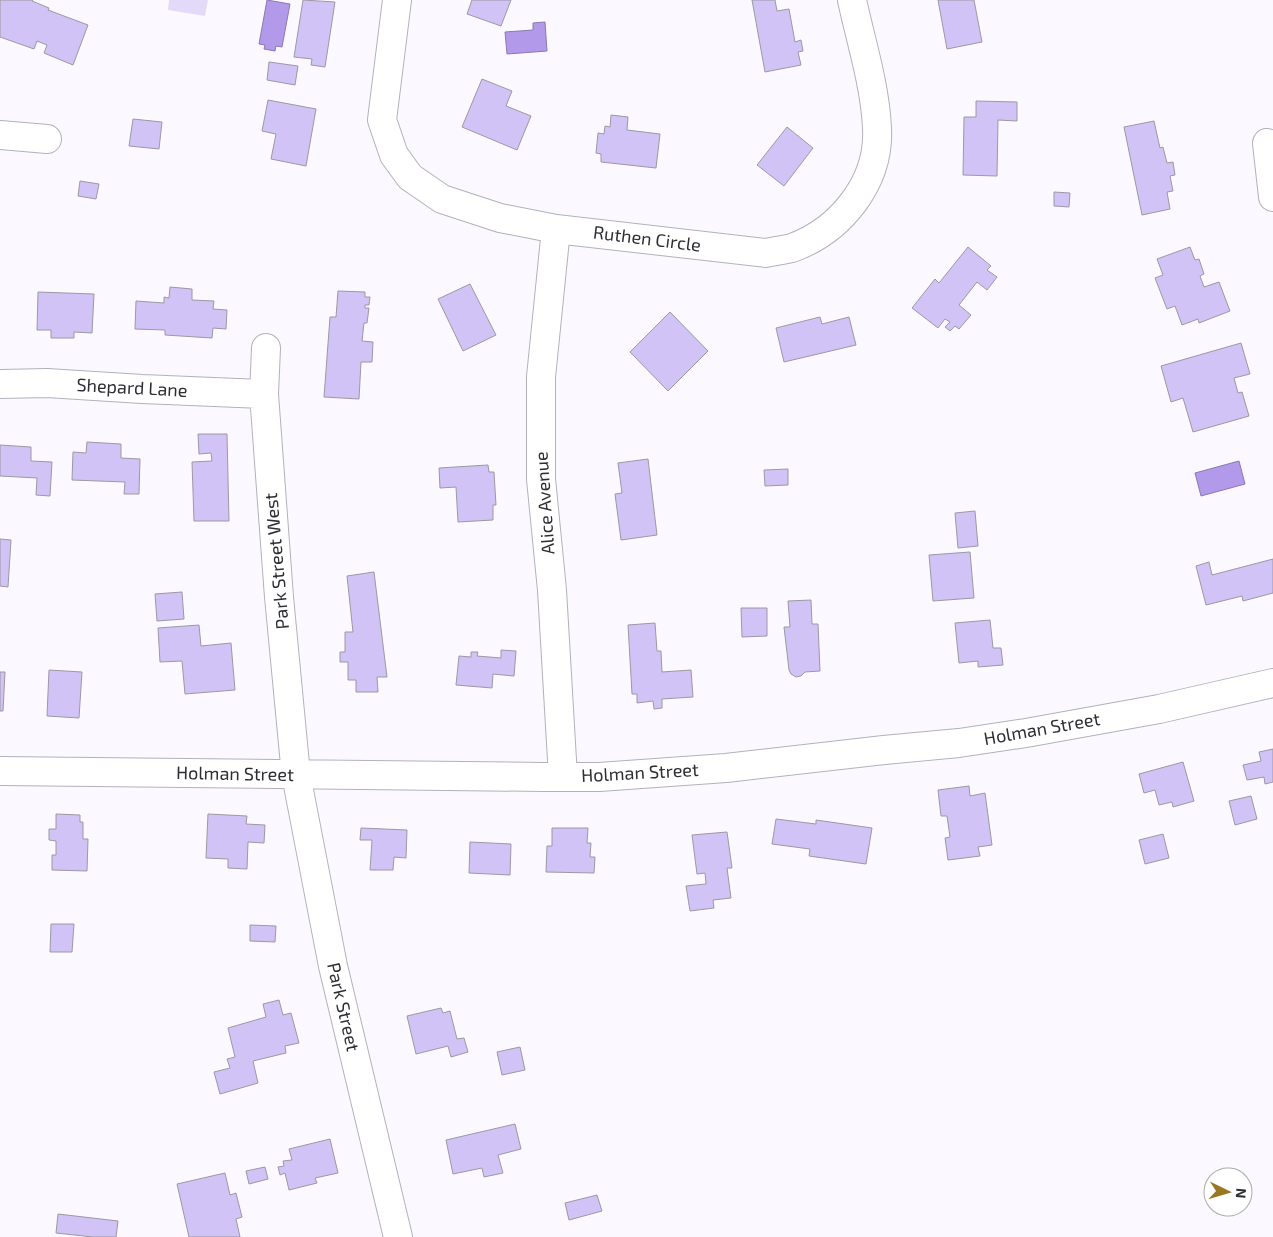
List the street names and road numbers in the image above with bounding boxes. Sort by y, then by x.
street label: Ruthen Circle [592,220,702,256]
street label: Shepard Lane [76,373,188,401]
street label: Alice Avenue [529,451,559,555]
street label: Park Street West [259,492,293,630]
street label: Holman Street [982,707,1102,749]
street label: Holman Street [581,758,699,786]
street label: Holman Street [176,761,294,785]
street label: Park Street [323,960,365,1054]

